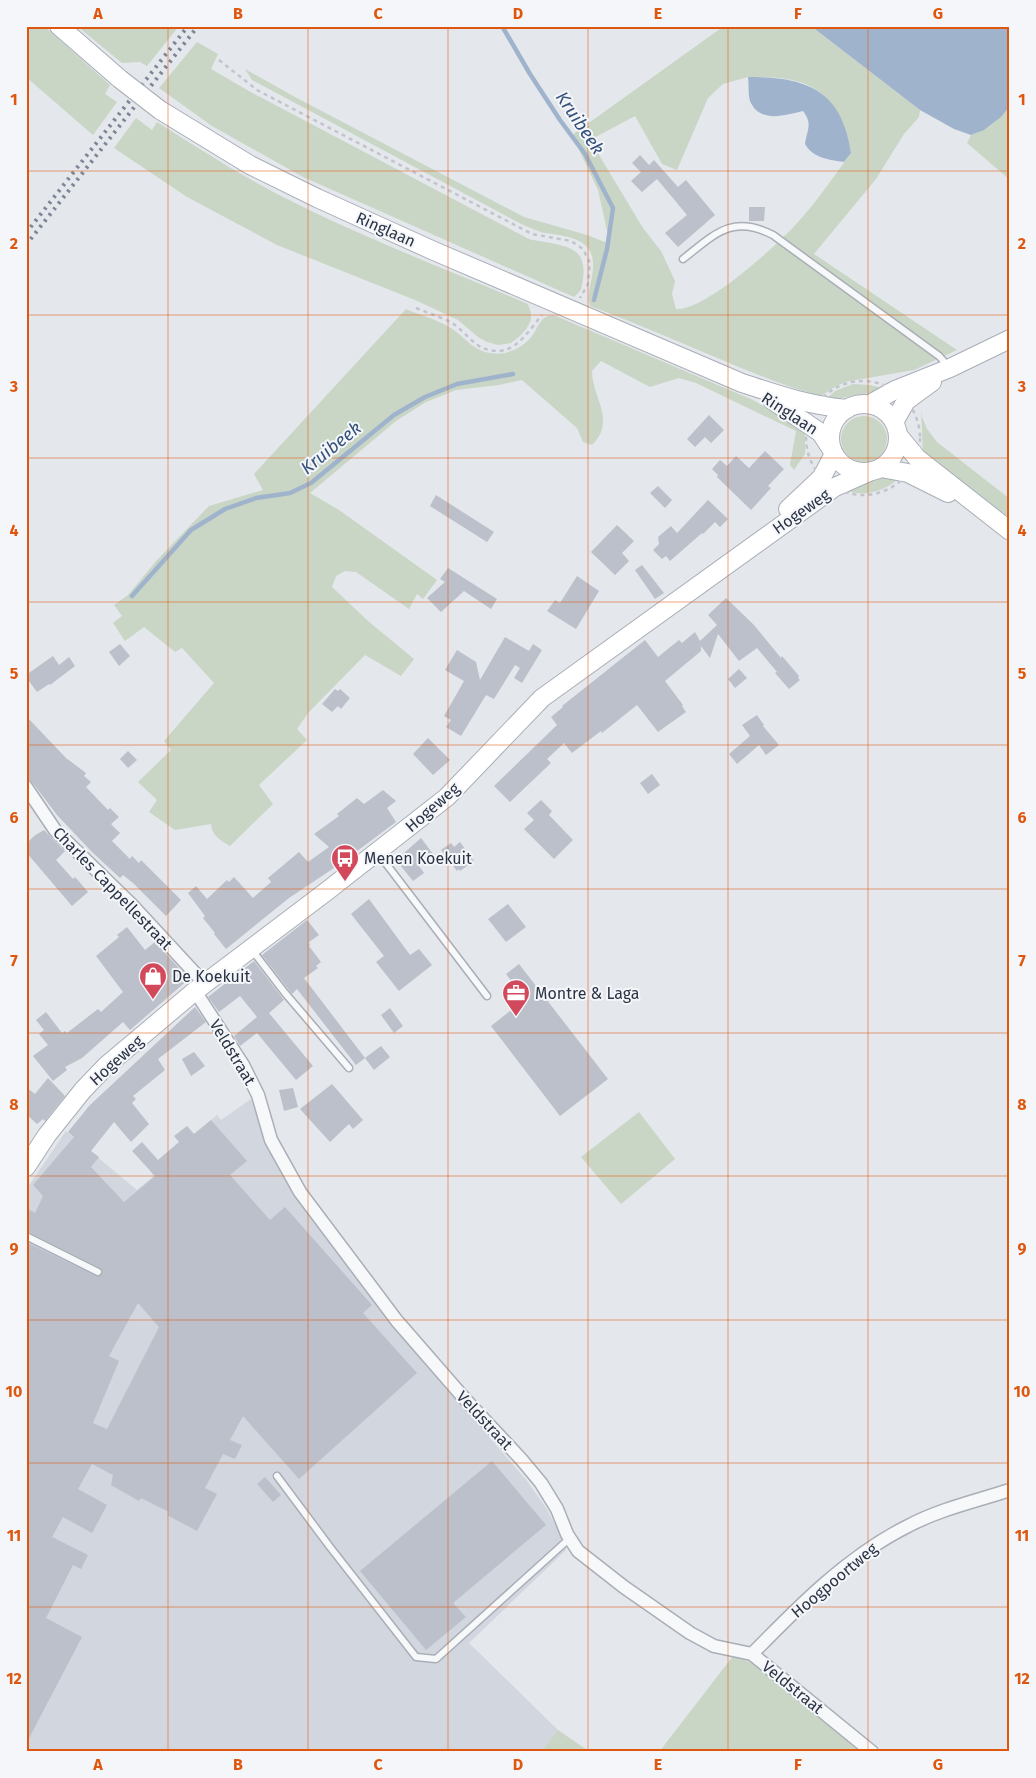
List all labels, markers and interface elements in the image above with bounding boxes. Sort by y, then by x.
text: A [92,4,103,23]
text: B [233,4,243,23]
text: C [373,4,383,23]
text: D [513,4,523,23]
text: E [654,4,662,23]
text: F [794,4,802,23]
text: G [933,4,943,23]
water label: Kruibeek [551,87,609,159]
text: 1 [10,90,18,109]
text: 1 [1018,90,1026,109]
street label: Ringlaan [353,208,419,251]
text: 2 [10,234,18,253]
text: 2 [1018,234,1026,253]
text: 3 [9,377,18,396]
text: 3 [1017,377,1026,396]
street label: Ringlaan [758,388,821,439]
water label: Kruibeek [296,417,366,479]
street label: Hogeweg [769,484,834,538]
text: 4 [9,521,19,540]
text: 4 [1017,521,1027,540]
text: 5 [10,664,19,683]
text: 5 [1018,664,1027,683]
street label: Hogeweg [401,778,464,836]
text: 6 [9,808,19,827]
text: 6 [1017,808,1027,827]
street label: Charles Cappellestraat [49,823,176,954]
bus stop icon: Menen Koekuit [330,843,360,882]
place label: Menen Koekuit [364,849,472,868]
text: 7 [10,951,18,970]
text: 7 [1018,951,1026,970]
shop icon: De Koekuit [138,961,168,1000]
place label: De Koekuit [172,967,250,986]
office icon: Montre & Laga [501,978,531,1017]
place label: Montre & Laga [535,984,640,1003]
street label: Veldstraat [206,1016,260,1089]
street label: Hogeweg [86,1031,148,1089]
text: 8 [9,1095,19,1114]
text: 8 [1017,1095,1027,1114]
text: 9 [10,1239,19,1258]
text: 9 [1018,1239,1027,1258]
text: 10 [6,1382,22,1401]
text: 10 [1014,1382,1030,1401]
street label: Veldstraat [453,1387,517,1454]
text: 11 [7,1526,21,1545]
text: 11 [1015,1526,1029,1545]
street label: Hoogpoortweg [787,1538,882,1622]
street label: Veldstraat [758,1657,827,1718]
text: 12 [6,1669,22,1688]
text: 12 [1014,1669,1030,1688]
text: A [92,1755,103,1774]
text: B [233,1755,243,1774]
text: C [373,1755,383,1774]
text: D [513,1755,523,1774]
text: E [654,1755,662,1774]
text: F [794,1755,802,1774]
text: G [933,1755,943,1774]

